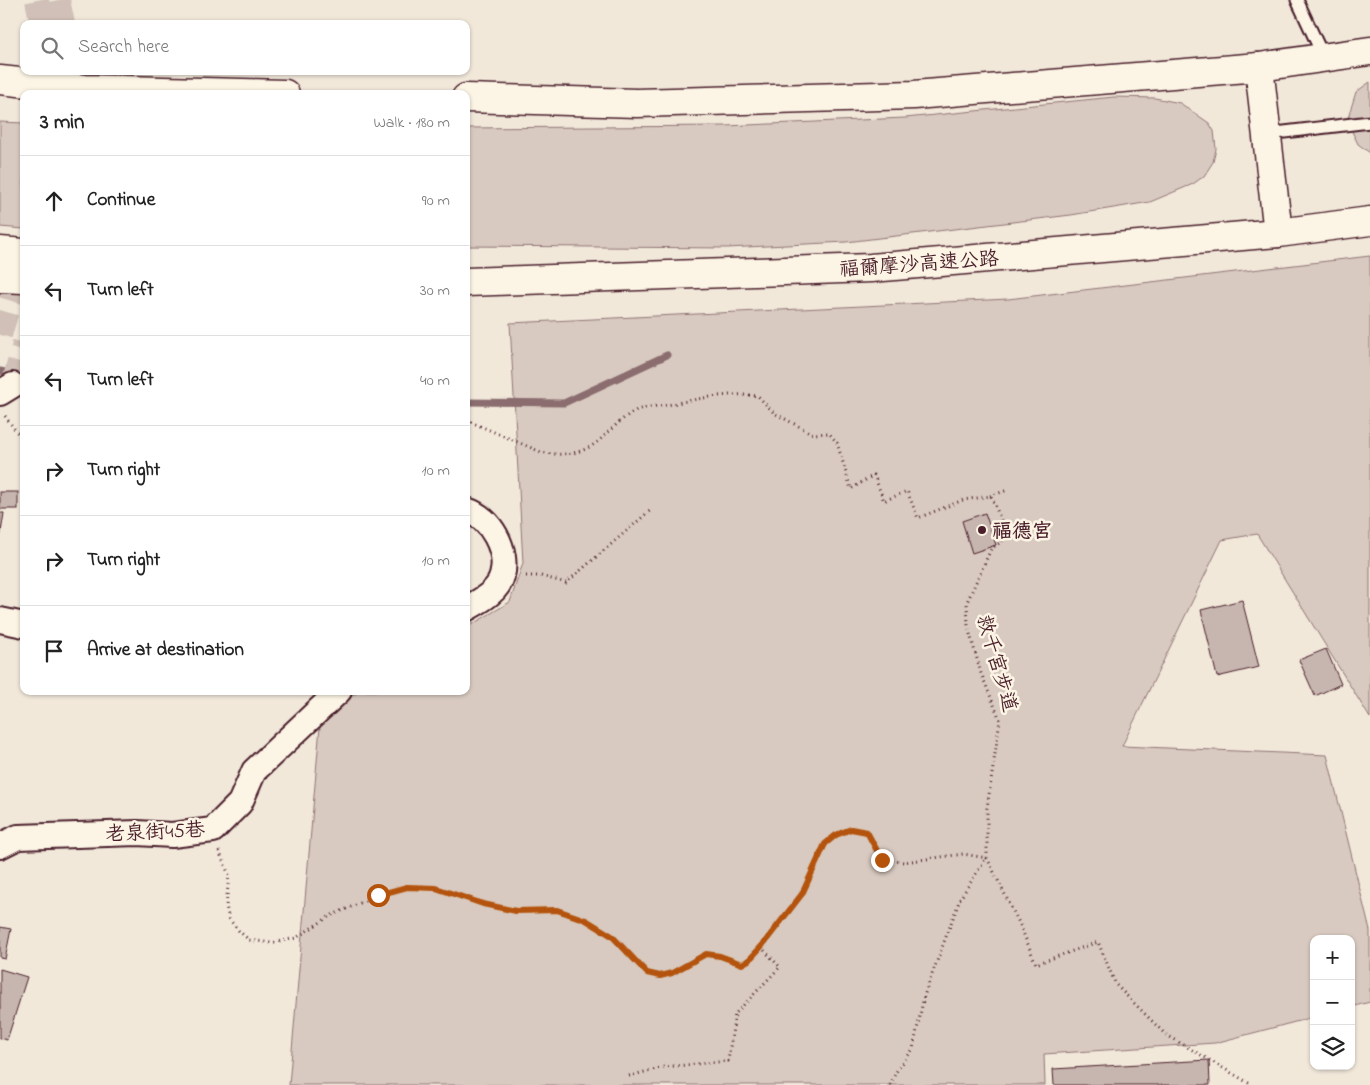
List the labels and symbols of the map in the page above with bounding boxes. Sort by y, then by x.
street label: 福爾摩沙高速公路 [838,245,1001,286]
place label: 福德宮 [992,518,1052,547]
marker: 福德宮 [976,524,988,536]
street label: 救千宮步道 [968,612,1023,716]
street label: 老泉街45巷 [105,816,207,851]
route end [871,849,894,872]
route start [367,884,390,907]

